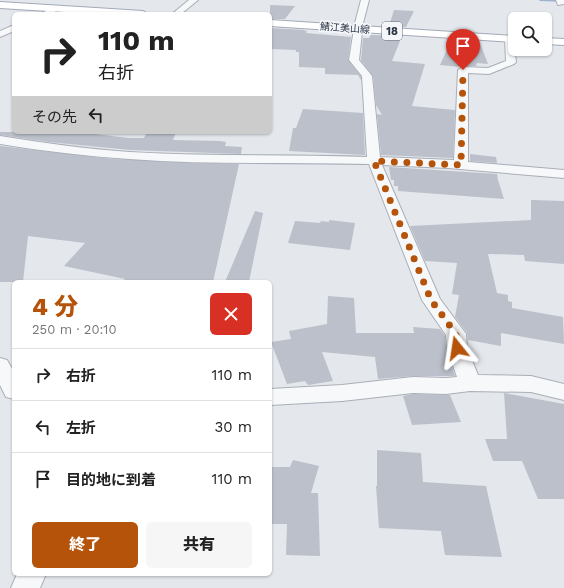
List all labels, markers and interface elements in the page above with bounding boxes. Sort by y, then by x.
map controls [508,12,552,56]
button: search [508,12,552,56]
street label: 鯖江美山線 [320,21,370,35]
road number: 18 [382,22,402,40]
text: 110 m [98,24,175,57]
icon: right [32,28,84,80]
pin [446,29,480,70]
icon: arrive [452,35,474,57]
text: 右折 [98,62,134,83]
icon: left [85,104,107,126]
text: その先 [32,108,77,126]
text: 4 分 [32,293,78,321]
button: close [210,293,252,335]
text: 250 m · 20:10 [32,322,117,337]
position arrow [436,327,478,369]
icon: right [32,364,54,386]
text: 110 m [212,366,252,384]
text: 右折 [66,367,96,385]
icon: left [32,416,54,438]
text: 30 m [215,418,252,436]
text: 左折 [66,419,96,437]
icon: arrive [32,468,54,490]
text: 110 m [212,470,252,488]
text: 目的地に到着 [66,471,156,489]
button: 終了 [32,522,138,568]
button: 共有 [146,522,252,568]

